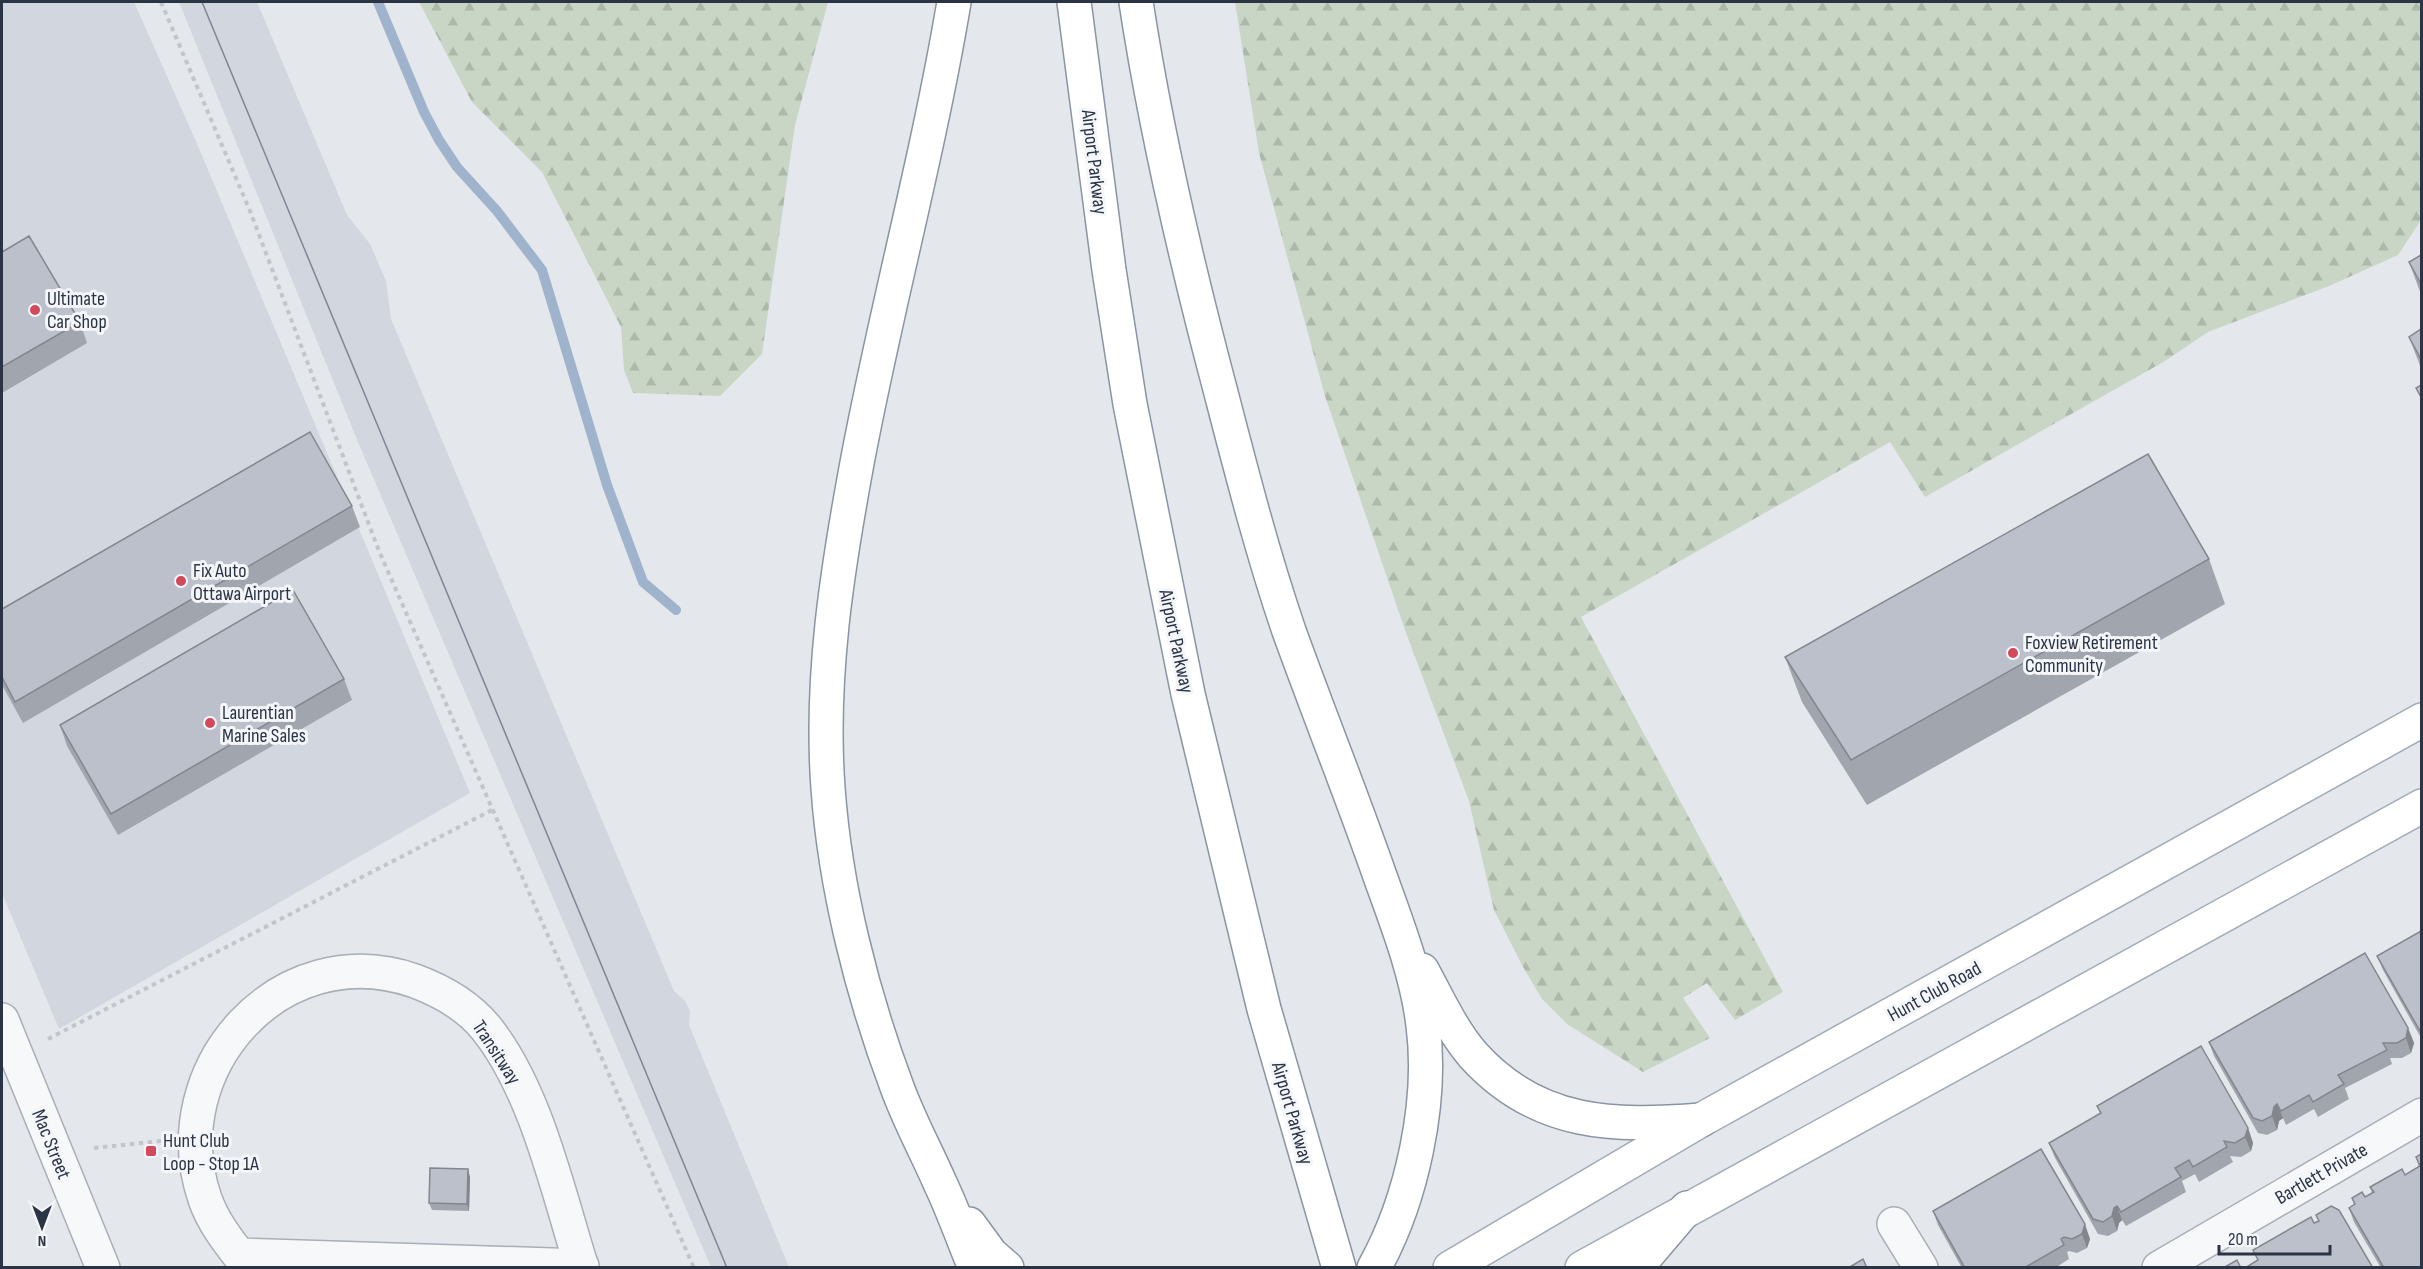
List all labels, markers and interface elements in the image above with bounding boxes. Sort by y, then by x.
street label: Airport Parkway [1076,107,1112,216]
place label: Ultimate Car Shop [47,287,107,334]
marker: Ultimate Car Shop [28,303,42,317]
place label: Fix Auto Ottawa Airport [193,559,291,606]
marker: Fix Auto Ottawa Airport [174,574,188,588]
street label: Airport Parkway [1153,586,1199,696]
place label: Foxview Retirement Community [2025,631,2158,678]
marker: Foxview Retirement Community [2006,646,2020,660]
place label: Laurentian Marine Sales [222,701,306,748]
marker: Laurentian Marine Sales [203,716,217,730]
street label: Hunt Club Road [1884,956,1985,1027]
street label: Transitway [467,1016,526,1089]
street label: Airport Parkway [1266,1058,1318,1168]
street label: Mac Street [26,1106,76,1183]
place label: Hunt Club Loop - Stop 1A [163,1129,259,1176]
street label: Bartlett Private [2271,1138,2372,1210]
marker: Hunt Club Loop - Stop 1A [144,1144,158,1158]
north arrow [12,1197,72,1257]
scale bar [2219,1218,2330,1256]
text: 20 m [2228,1229,2258,1250]
text: N [38,1231,46,1250]

